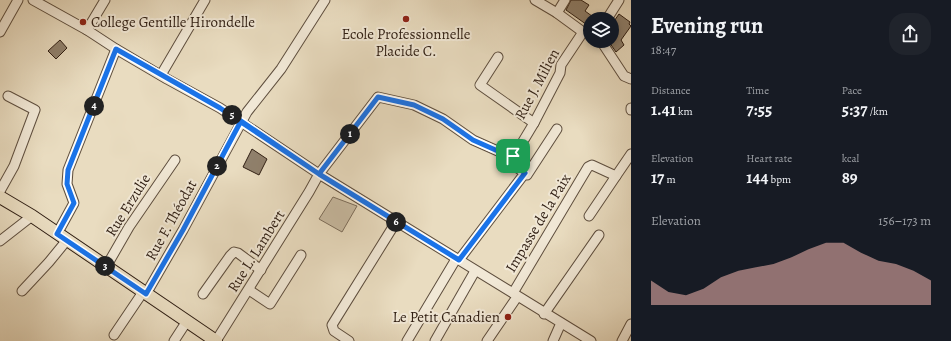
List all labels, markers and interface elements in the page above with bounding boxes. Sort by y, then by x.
text: Evening run [651,11,763,41]
place label: College Gentille Hirondelle [91,12,255,32]
map controls [583,12,619,48]
button: layers [583,12,619,48]
button: share [889,13,931,55]
marker: Ecole Professionnelle Placide C. [401,14,411,24]
marker: College Gentille Hirondelle [78,17,88,27]
place label: Ecole Professionnelle Placide C. [342,24,471,61]
text: 18:47 [651,41,676,58]
street label: Rue J. Milien [510,45,564,123]
text: Distance [651,83,690,98]
text: Time [746,83,769,98]
text: Pace [842,83,862,98]
pin: 4 [84,96,104,116]
text: 4 [91,98,97,113]
text: 1.41 [651,98,676,121]
text: 7:55 [746,98,772,121]
text: 5:37 [842,98,868,121]
text: km [676,104,693,119]
text: /km [868,104,888,119]
pin: 5 [222,105,242,125]
text: 5 [230,107,234,122]
pin: 1 [340,124,360,144]
text: 1 [348,126,352,141]
pin [496,139,530,173]
icon: arrive [502,145,524,167]
text: Elevation [651,151,693,166]
text: Heart rate [746,151,792,166]
text: kcal [842,151,859,166]
pin: 2 [207,156,227,176]
text: 2 [214,158,220,173]
text: 17 [651,166,664,189]
text: 144 [746,166,768,189]
text: 89 [842,166,858,189]
street label: Rue Erzulie [101,170,155,240]
street label: Impasse de la Paix [501,170,575,276]
text: m [664,172,676,187]
text: bpm [768,172,791,187]
street label: Rue F. Théodat [141,176,201,264]
street label: Rue L. Lambert [223,206,289,296]
pin: 6 [386,212,406,232]
text: Elevation [651,212,701,229]
text: 156–173 m [878,212,931,229]
text: 6 [393,214,399,229]
pin: 3 [95,256,115,276]
text: 3 [103,258,107,273]
place label: Le Petit Canadien [392,307,500,327]
marker: Le Petit Canadien [503,312,513,322]

